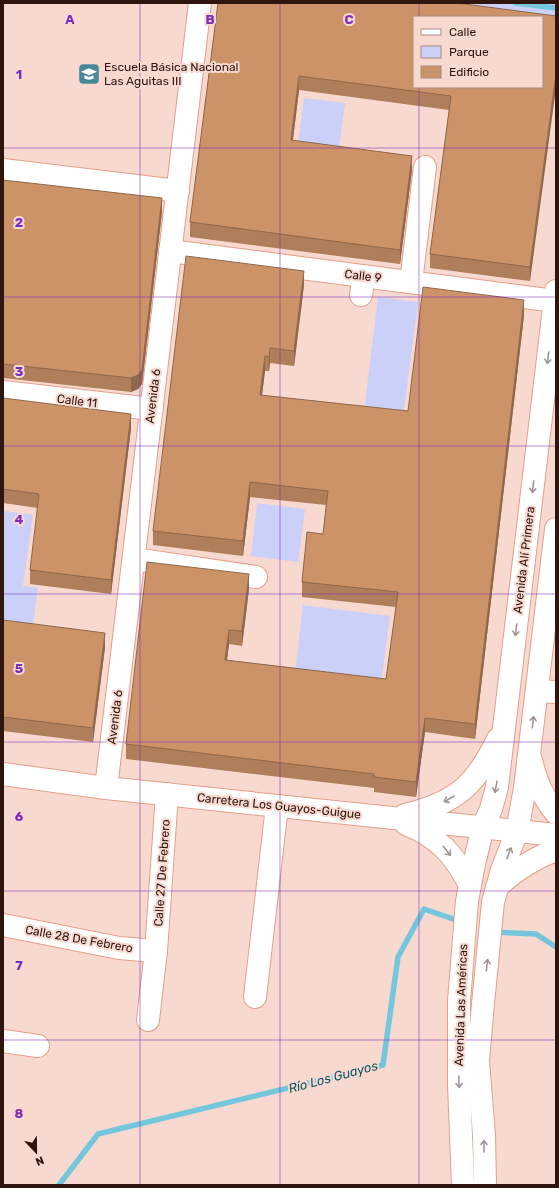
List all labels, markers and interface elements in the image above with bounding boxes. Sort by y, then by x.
text: A [65,12,75,27]
text: B [205,12,215,27]
text: C [344,12,354,27]
legend [413,16,543,88]
text: Calle [449,25,476,39]
text: Parque [449,45,489,59]
place label: Escuela Básica Nacional Las Aguitas III [104,60,239,88]
school or university icon: Escuela Básica Nacional Las Aguitas III [76,61,102,87]
text: Edificio [449,65,489,79]
text: 1 [16,67,22,82]
text: 2 [15,215,23,230]
street label: Calle 9 [344,267,382,285]
one-way arrow [544,351,552,364]
text: 3 [15,364,24,379]
street label: Avenida 6 [143,368,163,424]
street label: Calle 11 [56,392,98,410]
one-way arrow [529,480,536,493]
street label: Avenida Alí Primera [510,506,538,614]
text: 4 [15,512,24,527]
one-way arrow [512,623,519,636]
text: 5 [15,661,23,676]
street label: Avenida 6 [105,689,125,745]
one-way arrow [529,716,537,729]
one-way arrow [492,780,500,793]
street label: Carretera Los Guayos-Guigue [196,790,362,822]
one-way arrow [443,796,455,804]
text: 6 [15,809,24,824]
street label: Calle 27 De Febrero [151,819,173,927]
one-way arrow [443,846,452,857]
one-way arrow [505,847,513,859]
street label: Calle 28 De Febrero [24,923,134,955]
street label: Avenida Las Américas [452,944,470,1066]
text: 7 [15,958,23,973]
one-way arrow [483,959,491,972]
water label: Río Los Guayos [287,1058,380,1096]
one-way arrow [455,1075,463,1088]
text: 8 [15,1106,24,1121]
north arrow [16,1132,56,1172]
one-way arrow [480,1140,488,1153]
text: N [33,1153,46,1168]

